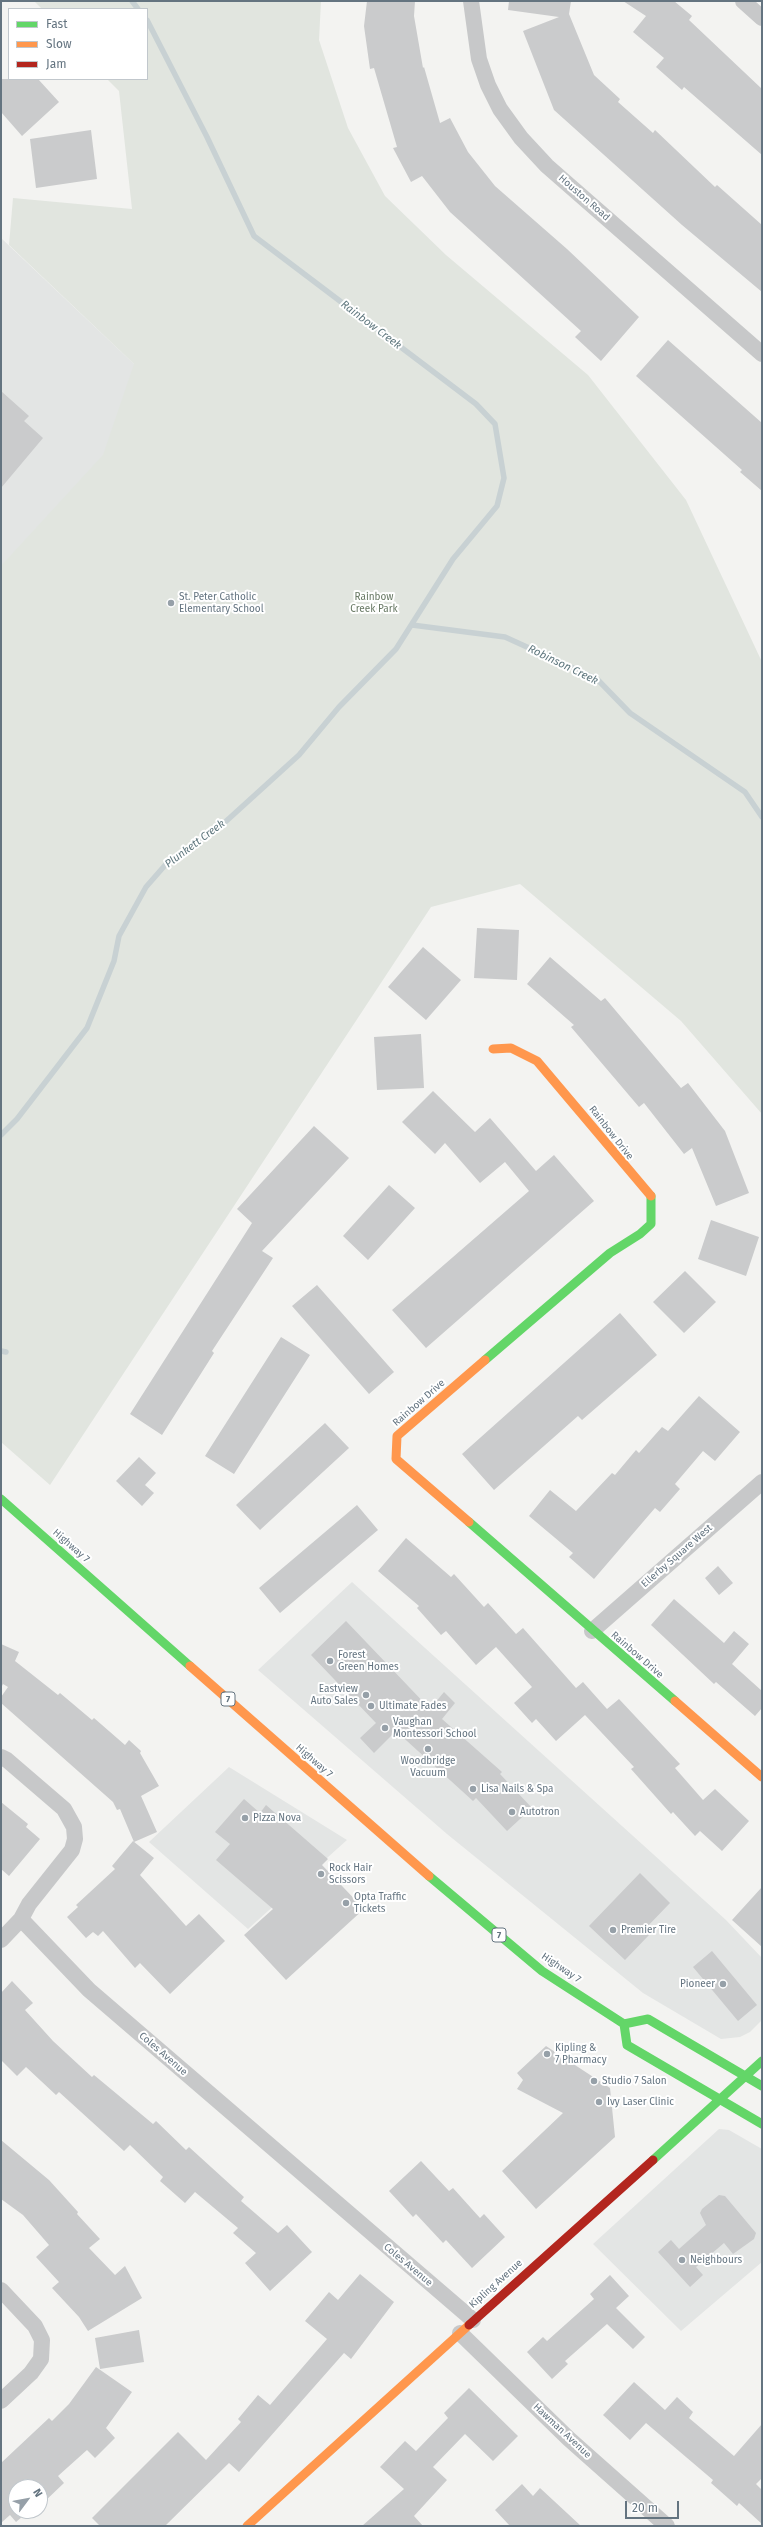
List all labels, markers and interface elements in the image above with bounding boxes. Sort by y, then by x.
legend [8,8,148,80]
text: Fast [46,17,68,31]
text: Slow [46,37,72,51]
text: Jam [46,57,66,71]
street label: Houston Road [556,172,612,224]
water label: Rainbow Creek [338,298,404,352]
place label: St. Peter Catholic Elementary School [179,591,264,614]
park label: Rainbow Creek Park [350,591,398,614]
marker: St. Peter Catholic Elementary School [166,598,176,608]
water label: Robinson Creek [526,642,600,688]
water label: Plunkett Creek [162,817,228,871]
street label: Rainbow Drive [586,1104,636,1162]
street label: Rainbow Drive [390,1377,448,1429]
street label: Ellerby Square West [639,1522,715,1590]
street label: Highway 7 [50,1527,92,1565]
street label: Rainbow Drive [608,1629,666,1681]
place label: Forest Green Homes [338,1649,399,1672]
marker: Forest Green Homes [325,1656,335,1666]
place label: Eastview Auto Sales [311,1683,358,1706]
marker: Eastview Auto Sales [361,1690,371,1700]
road number: 7 [221,1692,235,1706]
place label: Ultimate Fades [379,1700,446,1712]
marker: Ultimate Fades [366,1701,376,1711]
place label: Vaughan Montessori School [393,1716,476,1740]
marker: Vaughan Montessori School [380,1723,390,1733]
street label: Highway 7 [293,1742,335,1780]
marker: Woodbridge Vacuum [423,1744,433,1754]
place label: Woodbridge Vacuum [401,1755,455,1778]
place label: Lisa Nails & Spa [481,1783,553,1795]
marker: Lisa Nails & Spa [468,1784,478,1794]
place label: Autotron [520,1806,560,1818]
marker: Autotron [507,1807,517,1817]
place label: Pizza Nova [253,1812,301,1824]
marker: Pizza Nova [240,1813,250,1823]
place label: Rock Hair Scissors [329,1862,372,1886]
marker: Rock Hair Scissors [316,1869,326,1879]
place label: Opta Traffic Tickets [354,1891,406,1914]
marker: Opta Traffic Tickets [341,1898,351,1908]
place label: Premier Tire [621,1924,676,1936]
marker: Premier Tire [608,1925,618,1935]
road number: 7 [492,1928,506,1942]
street label: Highway 7 [539,1950,583,1986]
place label: Pioneer [680,1978,715,1990]
marker: Pioneer [718,1979,728,1989]
street label: Coles Avenue [136,2030,190,2078]
place label: Kipling & 7 Pharmacy [555,2042,607,2066]
marker: Kipling & 7 Pharmacy [542,2049,552,2059]
place label: Studio 7 Salon [602,2075,667,2087]
marker: Studio 7 Salon [589,2076,599,2086]
place label: Ivy Laser Clinic [607,2096,674,2108]
marker: Ivy Laser Clinic [594,2097,604,2107]
street label: Coles Avenue [381,2241,435,2289]
place label: Neighbours [690,2254,742,2266]
marker: Neighbours [677,2255,687,2265]
street label: Kipling Avenue [467,2257,525,2311]
street label: Hawman Avenue [530,2401,594,2461]
north arrow [8,2479,48,2519]
text: N [30,2486,45,2499]
scale bar [627,2493,681,2519]
text: 20 m [632,2501,658,2515]

